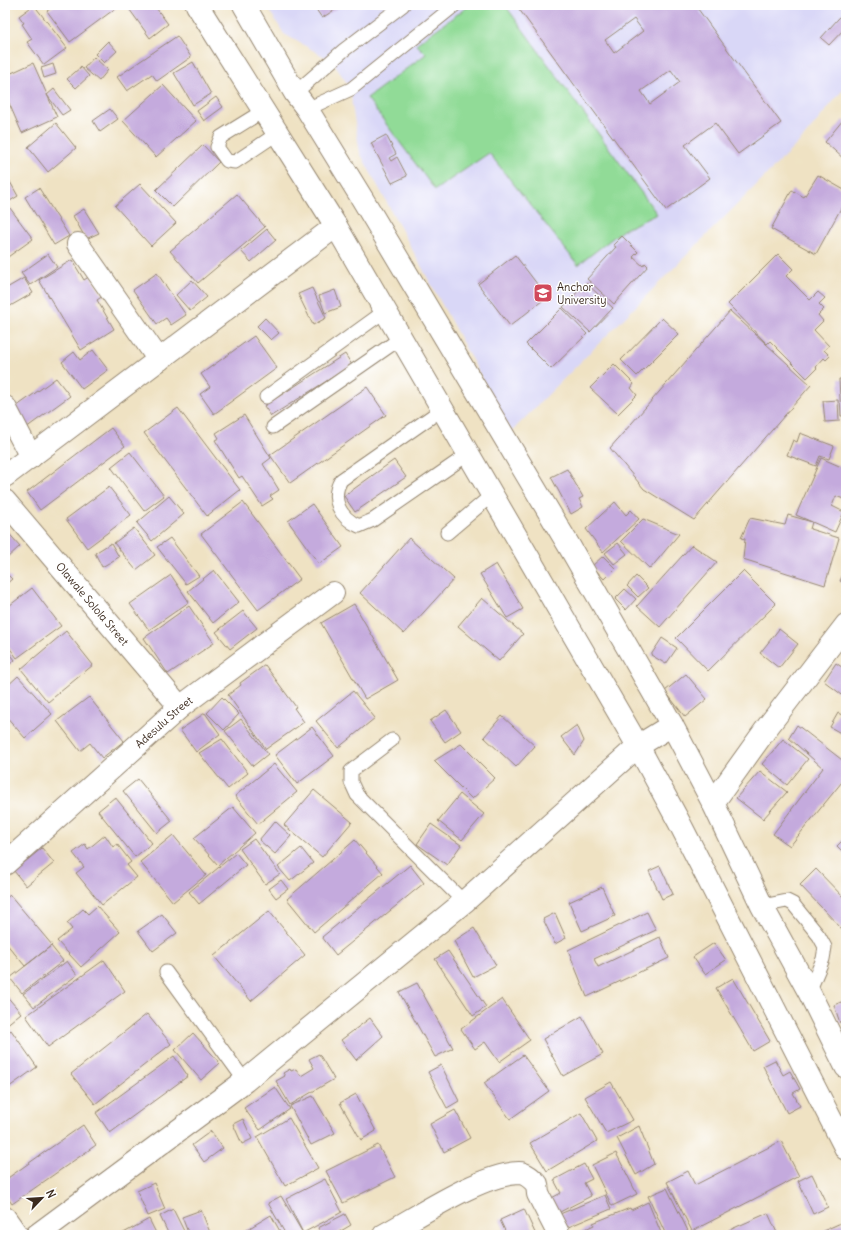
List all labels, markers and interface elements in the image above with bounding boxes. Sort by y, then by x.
place label: Anchor University [557,280,606,307]
school or university icon: Anchor University [532,282,554,304]
street label: Olawale Solola Street [53,559,132,649]
street label: Adesulu Street [132,693,195,751]
north arrow [22,1178,62,1218]
text: N [43,1187,59,1200]

